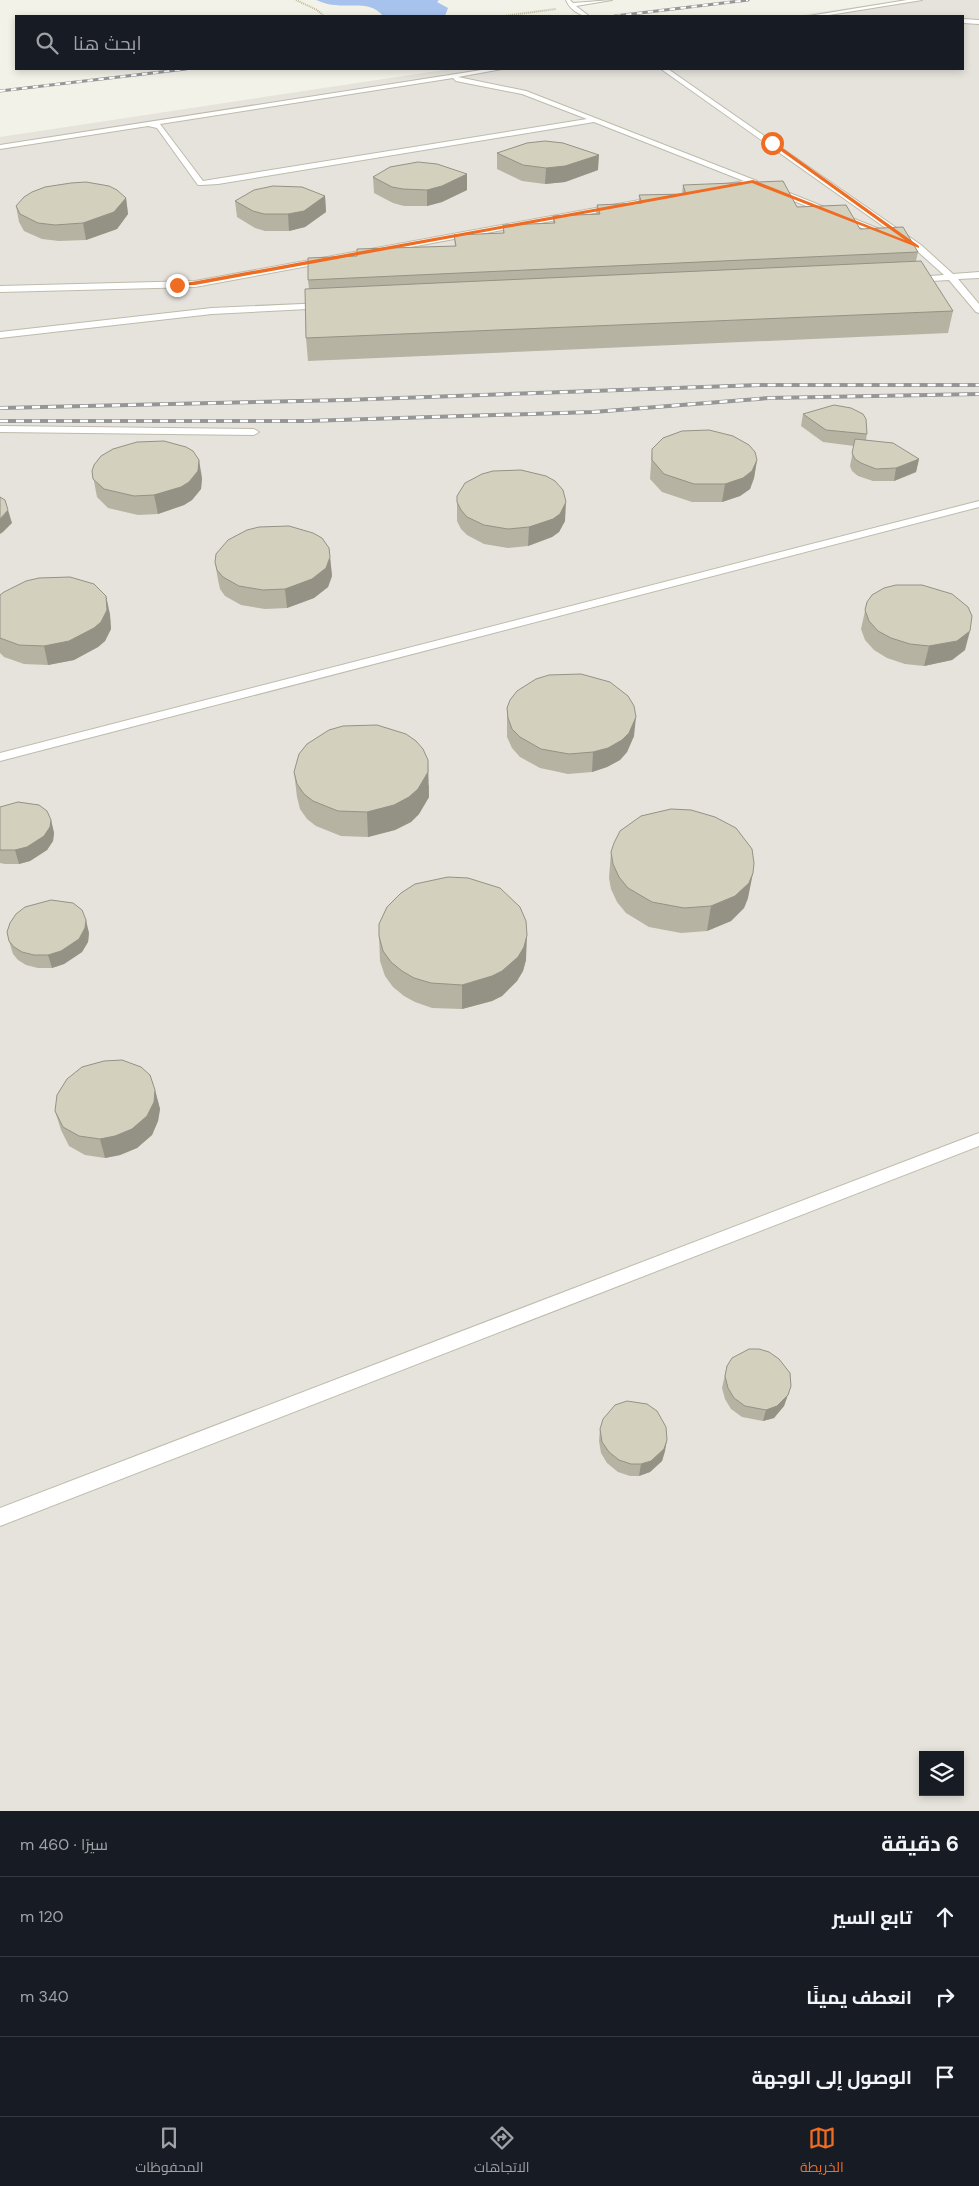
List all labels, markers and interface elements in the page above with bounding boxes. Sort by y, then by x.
search box [15,15,964,70]
icon: search [33,29,61,57]
text: ابحث هنا [73,31,142,56]
route start [761,132,784,155]
route end [166,274,189,297]
map controls [919,1751,964,1796]
button: layers [919,1751,964,1796]
text: 6 دقيقة [881,1830,959,1858]
text: سيرًا · 460 m [20,1834,108,1855]
icon: ahead [931,1903,959,1931]
text: تابع السير [832,1905,912,1930]
text: 120 m [20,1906,64,1927]
icon: right [931,1983,959,2011]
text: انعطف يمينًا [806,1985,912,2010]
text: 340 m [20,1986,69,2007]
icon: arrive [931,2063,959,2091]
text: الوصول إلى الوجهة [752,2065,912,2090]
tab: المحفوظات [135,2124,203,2180]
tab: الاتجاهات [474,2124,529,2180]
tab: الخريطة [800,2124,844,2180]

